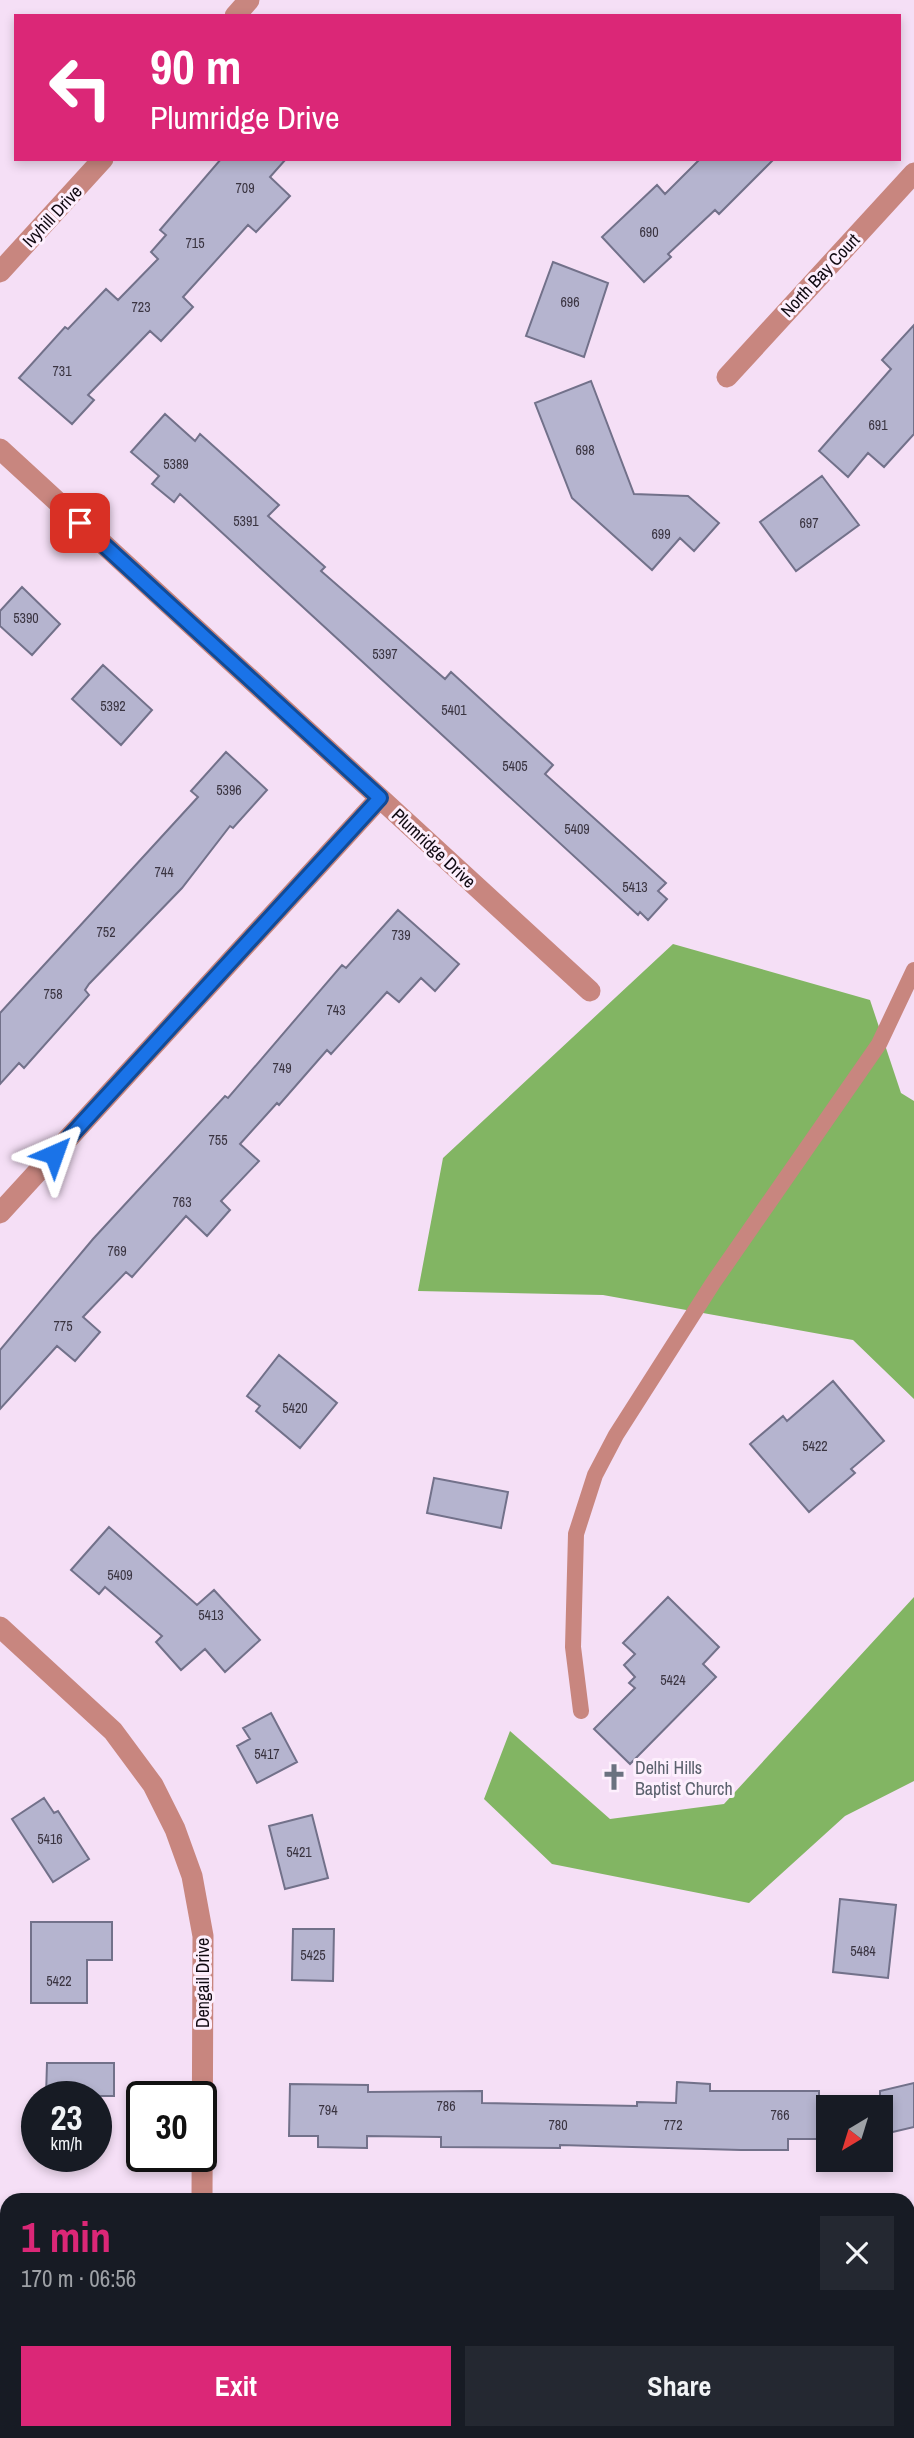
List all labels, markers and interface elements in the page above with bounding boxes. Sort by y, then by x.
text: 90 m [150,33,242,99]
icon: left [35,42,126,133]
text: Plumridge Drive [150,96,340,139]
street label: Ivyhill Drive [17,179,87,253]
house number: 709 [235,179,255,197]
house number: 690 [639,223,659,241]
street label: North Bay Court [775,228,865,322]
house number: 715 [185,234,205,252]
house number: 696 [560,293,580,311]
house number: 723 [131,298,151,316]
house number: 731 [52,362,72,380]
house number: 691 [868,416,888,434]
house number: 698 [575,441,595,459]
house number: 5389 [163,455,189,473]
pin [50,493,110,553]
icon: arrive [61,504,99,542]
house number: 5391 [233,512,259,530]
house number: 697 [799,514,819,532]
house number: 699 [651,525,671,543]
house number: 5390 [13,609,39,627]
house number: 5397 [372,645,398,663]
house number: 5392 [100,697,126,715]
house number: 5401 [441,701,467,719]
house number: 5405 [502,757,528,775]
house number: 5396 [216,781,242,799]
street label: Plumridge Drive [386,802,482,894]
house number: 5409 [564,820,590,838]
house number: 744 [154,863,174,881]
house number: 5413 [622,878,648,896]
house number: 752 [96,923,116,941]
house number: 739 [391,926,411,944]
house number: 758 [43,985,63,1003]
house number: 743 [326,1001,346,1019]
house number: 749 [272,1059,292,1077]
position arrow [17,1117,91,1191]
house number: 755 [208,1131,228,1149]
house number: 763 [172,1193,192,1211]
house number: 769 [107,1242,127,1260]
house number: 775 [53,1317,73,1335]
house number: 5420 [282,1399,308,1417]
house number: 5422 [802,1437,828,1455]
house number: 5409 [107,1566,133,1584]
house number: 5413 [198,1606,224,1624]
house number: 5424 [660,1671,686,1689]
house number: 5417 [254,1745,280,1763]
place label: Delhi Hills Baptist Church [635,1755,733,1801]
church icon: Delhi Hills Baptist Church [599,1762,629,1792]
house number: 5416 [37,1830,63,1848]
house number: 5421 [286,1843,312,1861]
street label: Dengail Drive [190,1938,215,2028]
house number: 5484 [850,1942,876,1960]
house number: 5425 [300,1946,326,1964]
house number: 5422 [46,1972,72,1990]
speed limit sign: 30 [126,2081,217,2172]
text: 23 [51,2094,82,2141]
north arrow [816,2095,892,2172]
map controls [816,2095,893,2172]
house number: 786 [436,2097,456,2115]
house number: 794 [318,2101,338,2119]
house number: 766 [770,2106,790,2124]
house number: 780 [548,2116,568,2134]
house number: 772 [663,2116,683,2134]
text: km/h [51,2131,83,2156]
text: 1 min [21,2209,111,2265]
button: close [820,2216,894,2290]
text: 170 m · 06:56 [21,2263,136,2294]
button: Exit [21,2346,451,2426]
button: Share [465,2346,894,2426]

